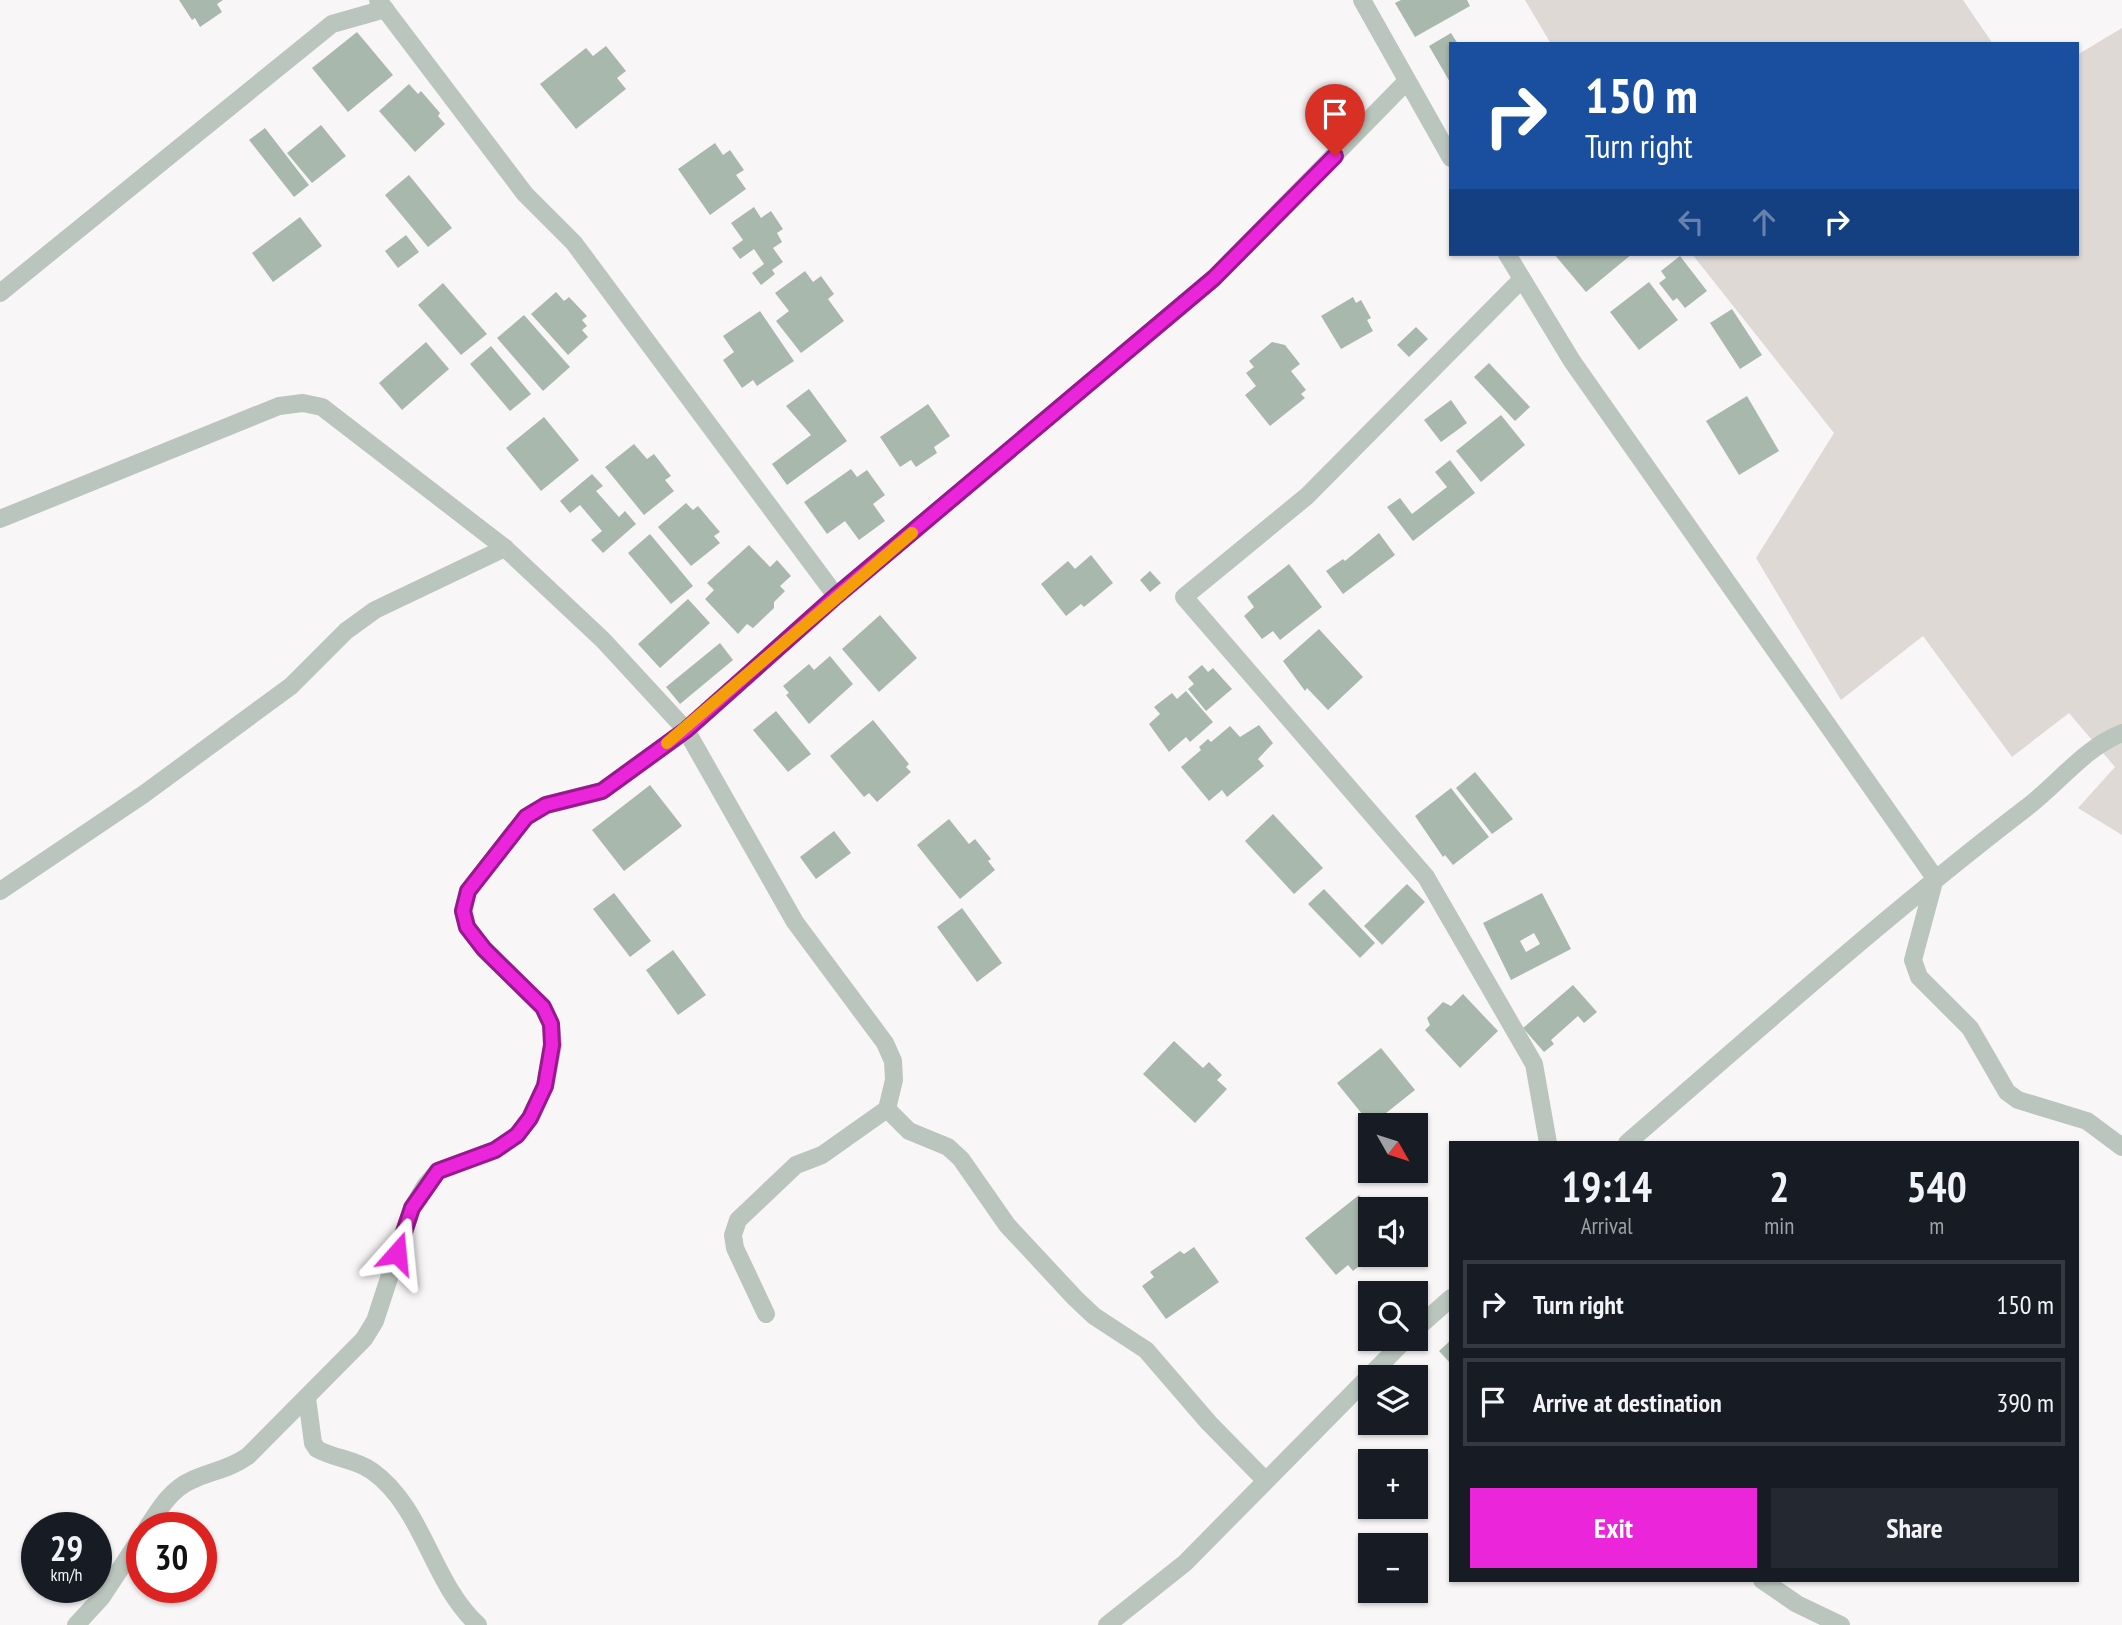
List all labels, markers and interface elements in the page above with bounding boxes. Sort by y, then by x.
text: 150 m [1585,63,1698,127]
icon: right [1470,70,1561,161]
pin [1305,84,1365,156]
icon: arrive [1316,95,1354,133]
text: Turn right [1585,125,1693,167]
icon: left [1672,203,1710,241]
icon: ahead [1745,203,1783,241]
icon: right [1818,203,1856,241]
north arrow [1358,1113,1428,1183]
map controls [1358,1113,1428,1603]
text: 19:14 [1561,1159,1652,1214]
text: 2 [1769,1159,1789,1214]
text: 540 [1907,1159,1967,1214]
button: sound [1358,1197,1428,1267]
text: Arrival [1581,1211,1633,1240]
text: min [1764,1211,1794,1240]
text: m [1929,1211,1944,1240]
position arrow [360,1216,434,1290]
button: search [1358,1281,1428,1351]
icon: right [1474,1285,1512,1323]
text: Turn right [1533,1288,1624,1321]
text: 150 m [1996,1288,2054,1321]
button: layers [1358,1365,1428,1435]
icon: arrive [1474,1383,1512,1421]
text: Arrive at destination [1533,1386,1722,1419]
text: 390 m [1996,1386,2054,1419]
button: + [1358,1449,1428,1519]
button: Exit [1470,1488,1757,1568]
button: Share [1771,1488,2058,1568]
speed limit sign: 30 [126,1512,217,1603]
text: 29 [50,1525,83,1571]
button: − [1358,1533,1428,1603]
text: km/h [51,1563,82,1586]

